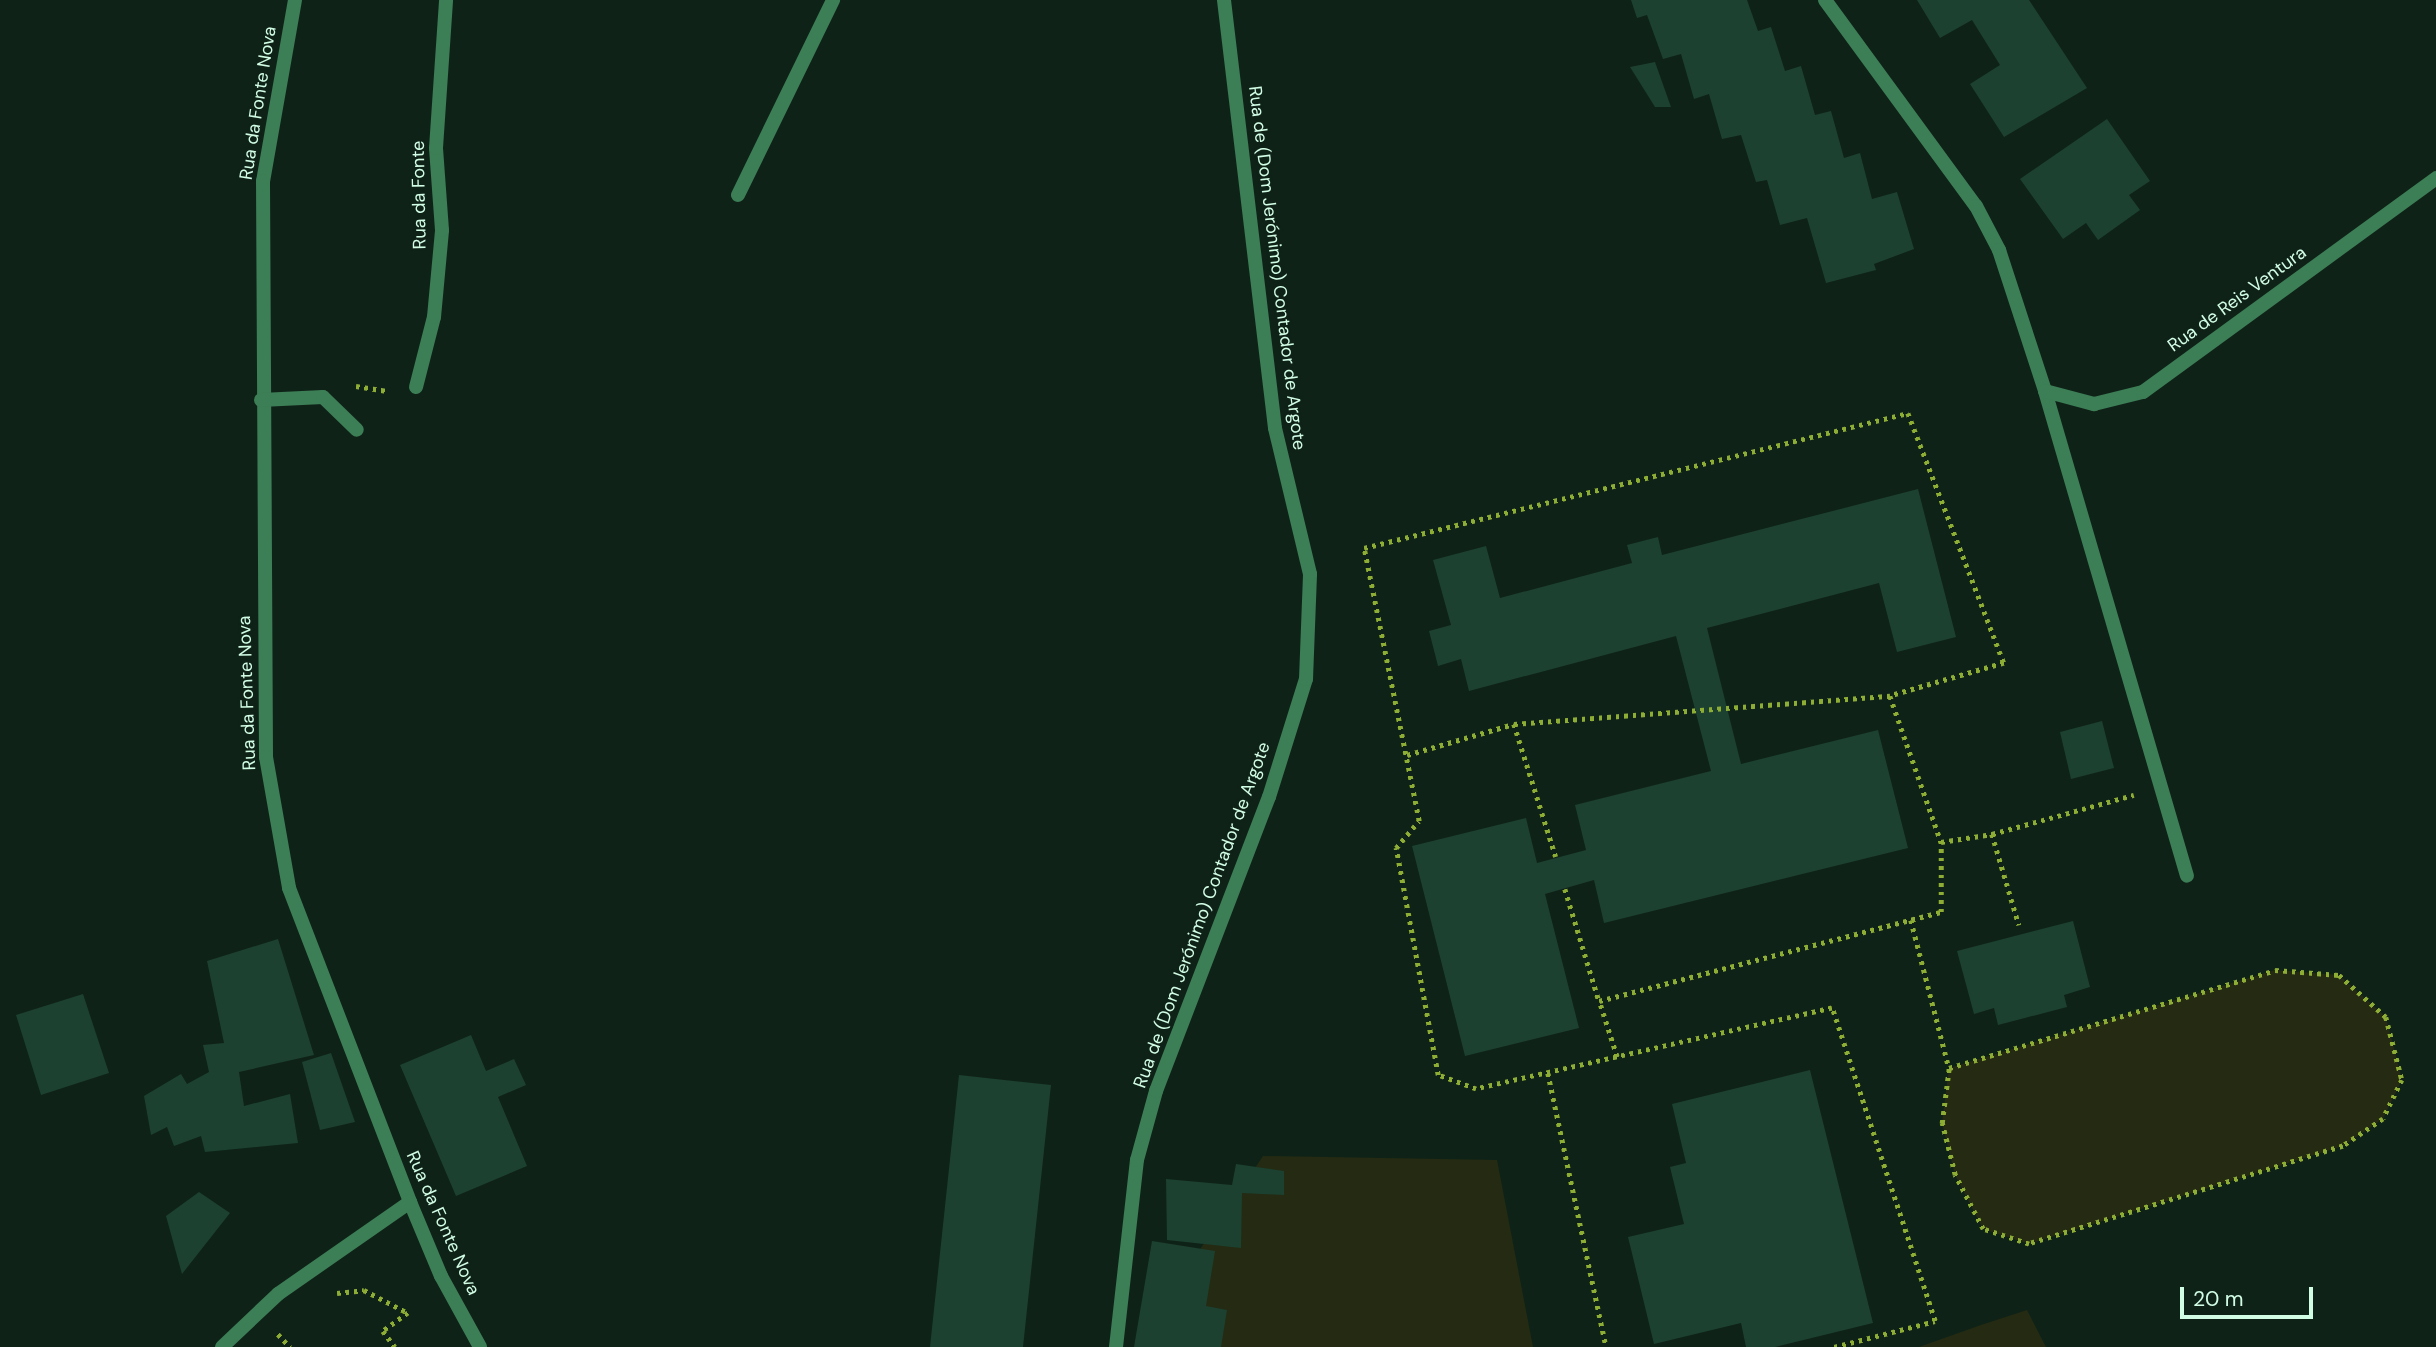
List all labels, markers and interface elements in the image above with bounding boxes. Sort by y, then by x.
street label: Rua da Fonte Nova [235,25,281,181]
street label: Rua de (Dom Jerónimo) Contador de Argote [1244,85,1310,451]
street label: Rua da Fonte [407,140,431,250]
street label: Rua de Reis Ventura [2164,242,2310,356]
street label: Rua da Fonte Nova [234,615,260,771]
street label: Rua de (Dom Jerónimo) Contador de Argote [1129,739,1275,1091]
street label: Rua da Fonte Nova [402,1148,484,1298]
scale bar [2184,1274,2317,1318]
text: 20 m [2193,1285,2244,1313]

